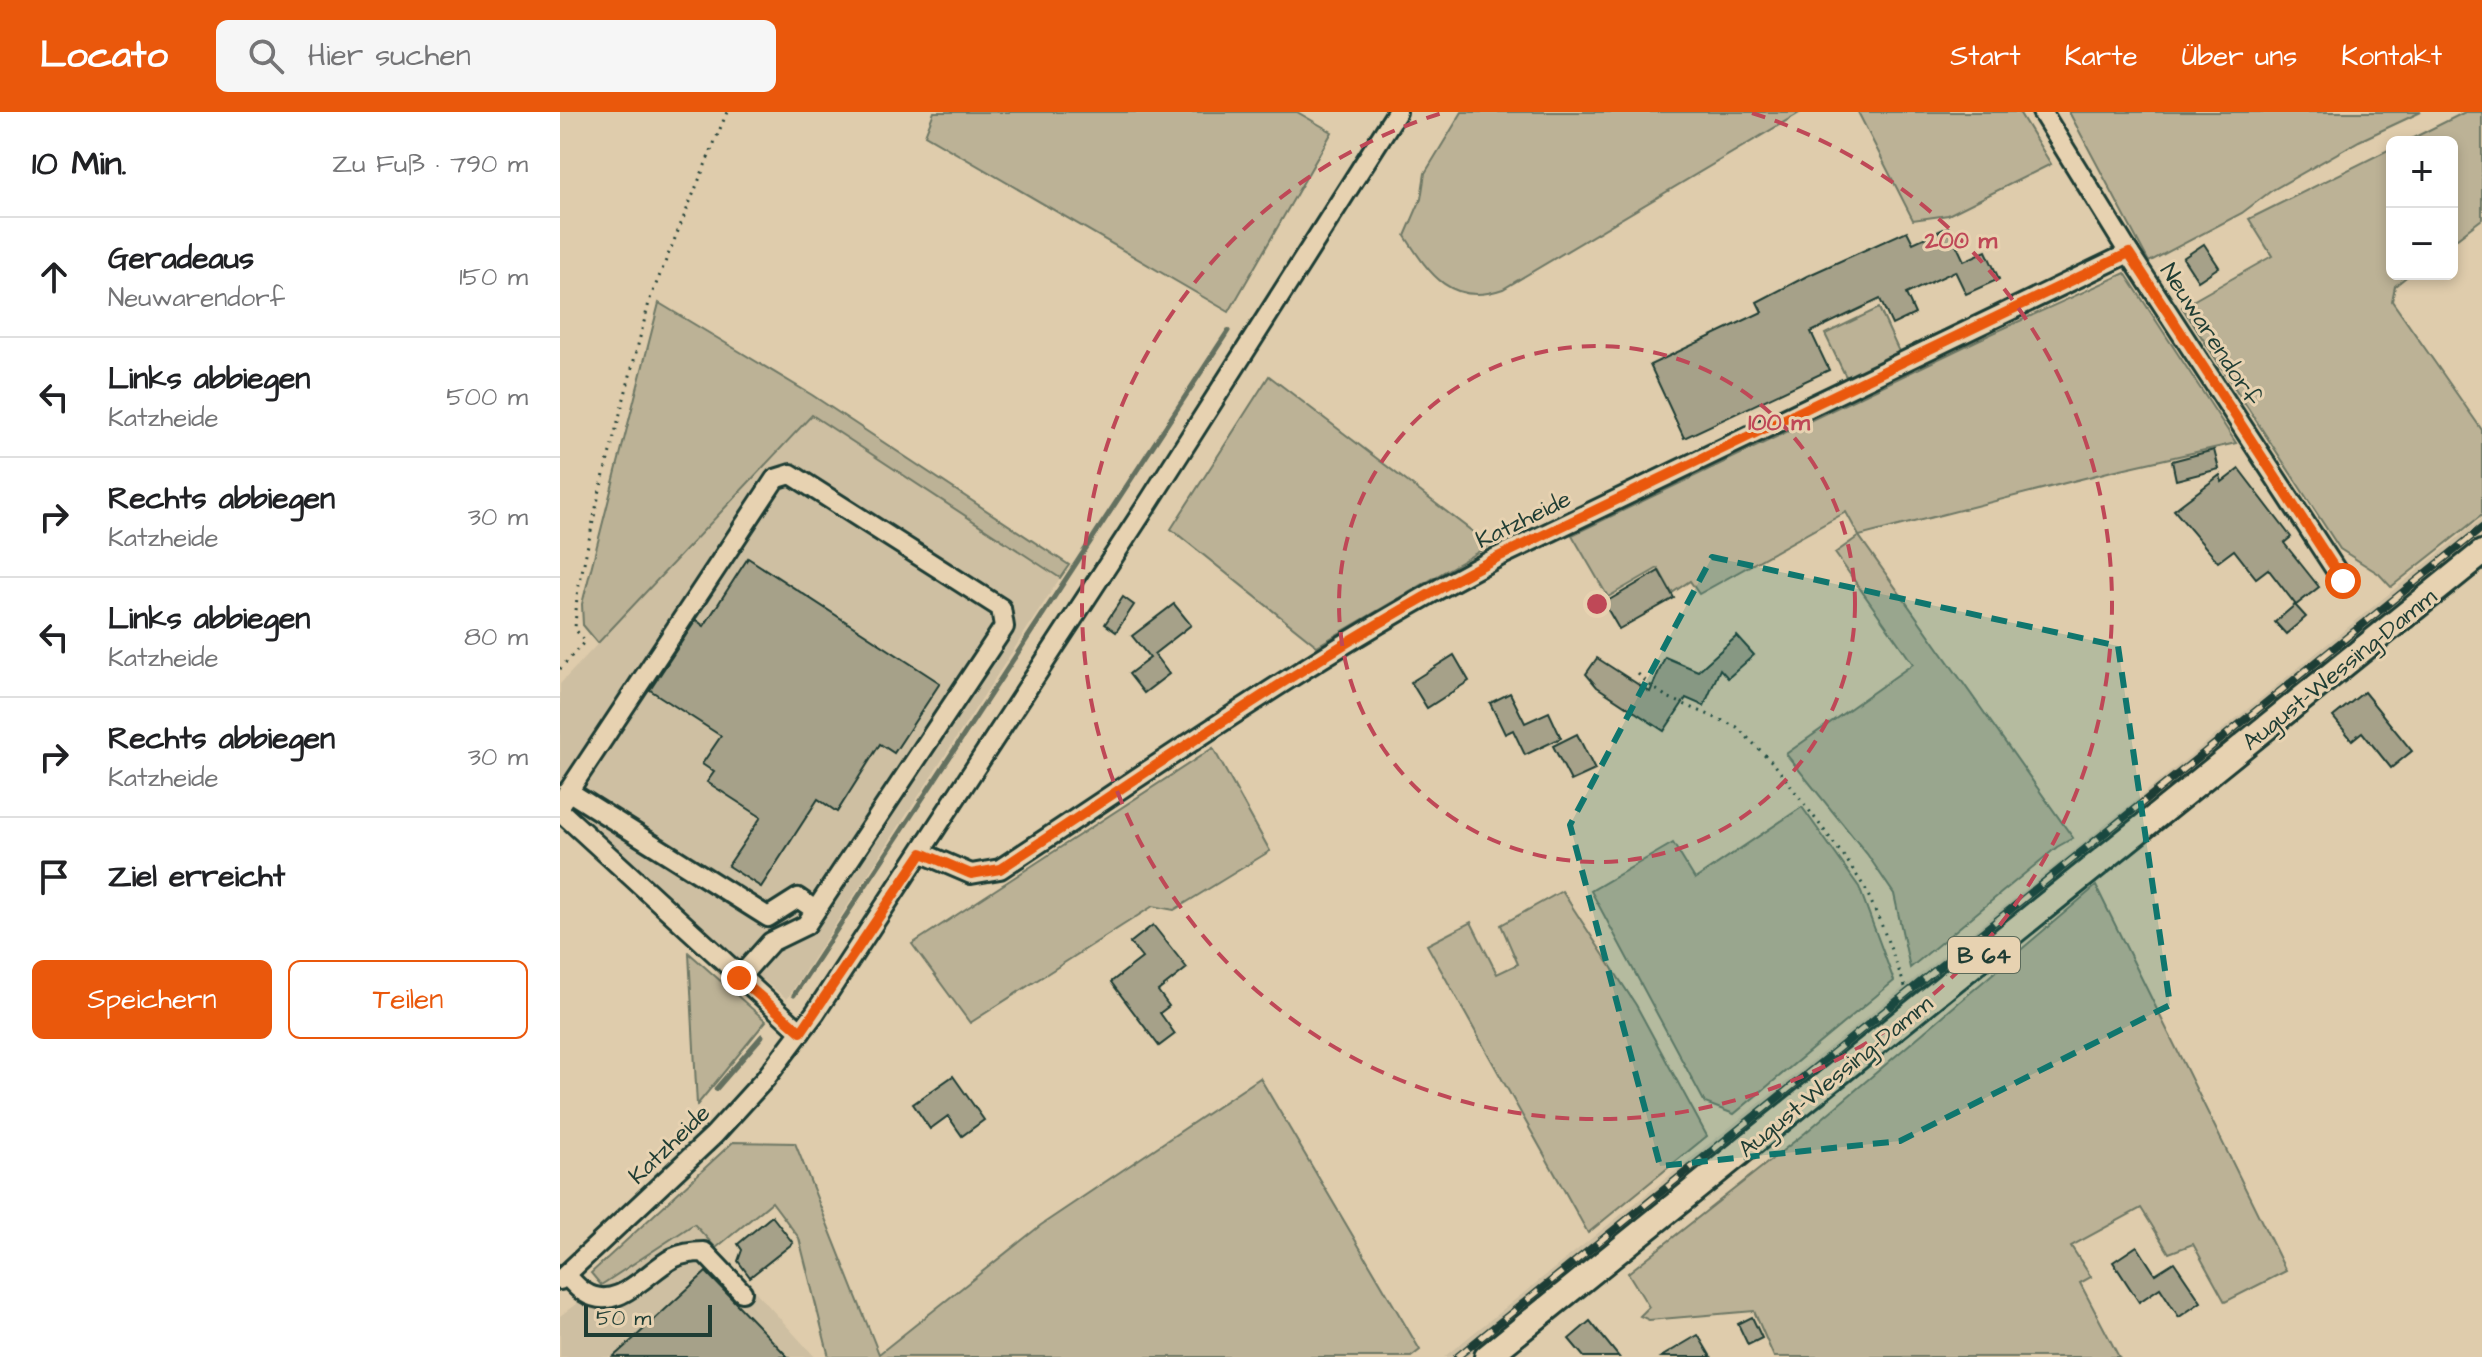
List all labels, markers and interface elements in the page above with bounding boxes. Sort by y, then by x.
search box [216,20,776,92]
text: Locato [40,30,168,82]
icon: search [244,34,288,78]
text: Hier suchen [308,35,471,77]
text: Start [1950,37,2021,76]
text: Karte [2065,37,2138,76]
text: Über uns [2182,37,2297,76]
text: Kontakt [2341,37,2442,76]
map controls [2386,136,2458,280]
button: + [2386,136,2458,208]
text: 10 Min. [32,140,126,188]
text: Zu Fuß · 790 m [332,146,528,182]
button: − [2386,208,2458,280]
text: 200 m [1924,224,1997,258]
text: Geradeaus [108,238,254,280]
icon: ahead [32,255,76,299]
street label: Neuwarendorf [2151,257,2269,413]
text: 150 m [459,259,528,295]
text: Neuwarendorf [108,280,285,316]
text: Links abbiegen [108,358,310,400]
icon: left [32,375,76,419]
text: 500 m [446,379,528,415]
text: Katzheide [108,400,219,436]
text: 100 m [1748,406,1810,440]
text: Rechts abbiegen [108,478,335,520]
street label: Katzheide [1470,482,1577,558]
icon: right [32,495,76,539]
text: 30 m [468,499,528,535]
text: Katzheide [108,520,219,556]
route start [2325,563,2361,599]
street label: August-Wessing-Damm [2235,580,2445,760]
centre of rings [1583,590,1611,618]
text: Links abbiegen [108,598,310,640]
icon: left [32,615,76,659]
text: 80 m [464,619,528,655]
text: Katzheide [108,640,219,676]
text: Rechts abbiegen [108,718,335,760]
icon: right [32,735,76,779]
text: 30 m [468,739,528,775]
text: Katzheide [108,760,219,796]
icon: arrive [32,855,76,899]
text: Ziel erreicht [108,856,285,898]
road number: B 64 [1948,937,2020,973]
button: Speichern [32,960,272,1039]
button: Teilen [288,960,528,1039]
route end [721,960,757,996]
street label: August-Wessing-Damm [1731,987,1941,1167]
street label: Katzheide [621,1097,718,1192]
scale bar [584,1301,712,1337]
text: 50 m [596,1303,651,1334]

